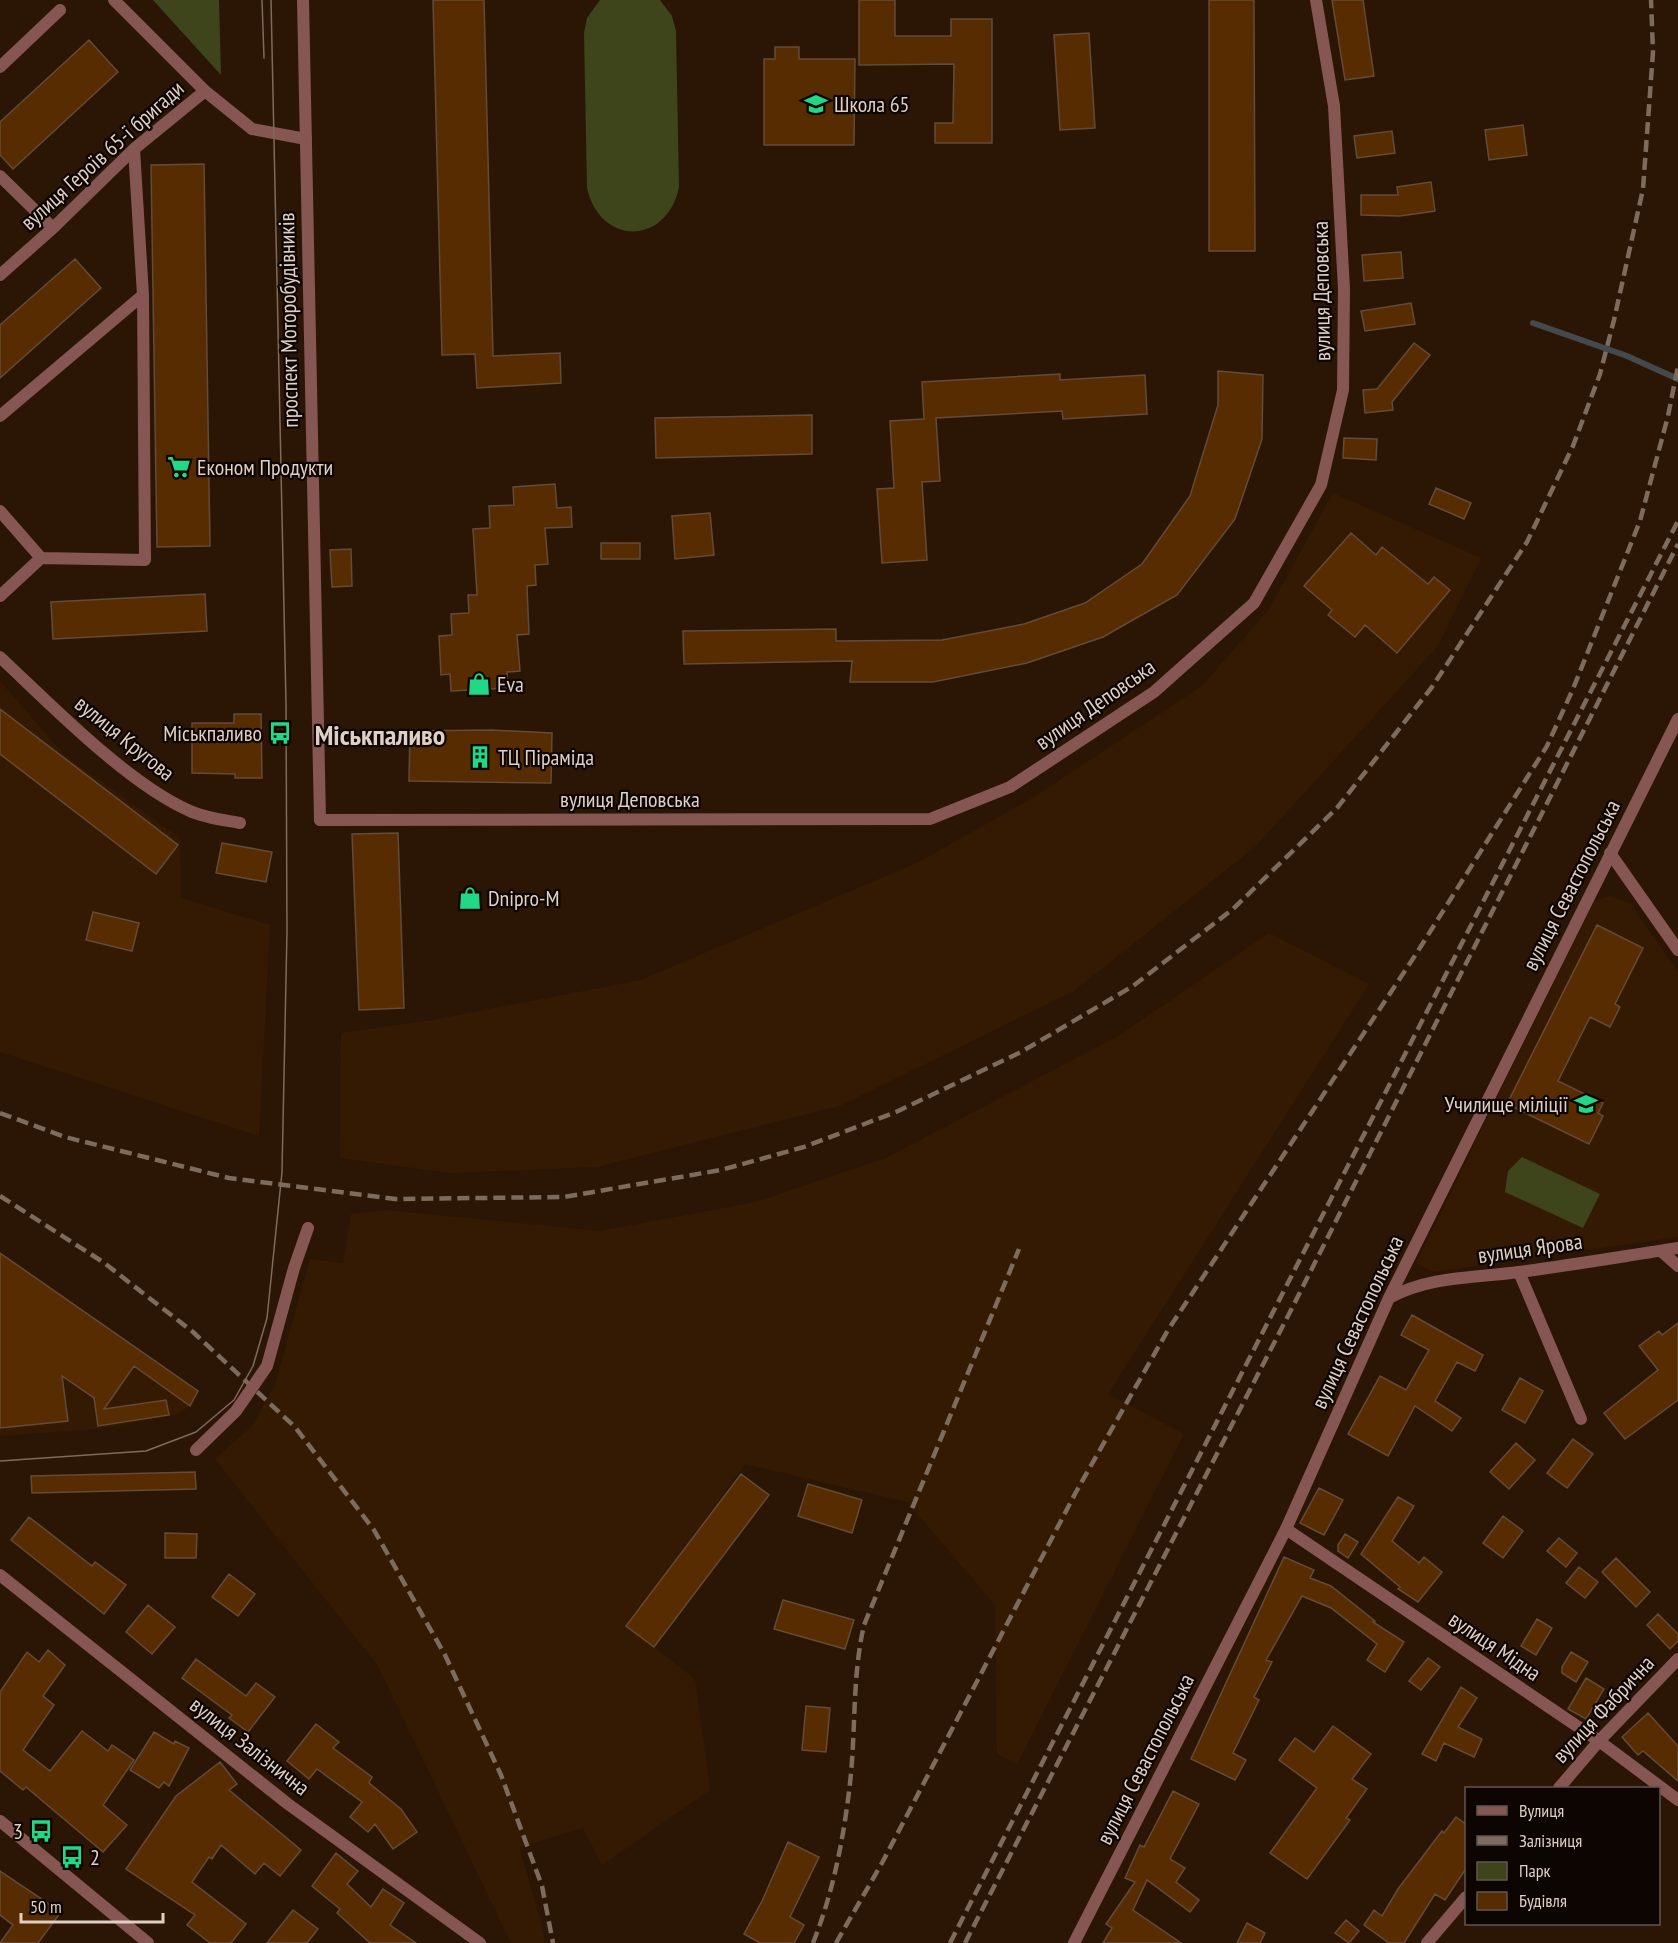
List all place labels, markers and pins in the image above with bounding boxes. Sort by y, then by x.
place label: Школа 65 [834,90,909,118]
school or university icon: Школа 65 [803,91,829,117]
place label: Економ Продукти [197,453,333,481]
supermarket icon: Економ Продукти [166,454,192,480]
place label: Eva [497,670,524,698]
shop icon: Eva [466,671,492,697]
place label: Міськпаливо [163,719,262,747]
bus stop icon: Міськпаливо [267,720,293,746]
place label: ТЦ Піраміда [498,743,594,771]
building icon: ТЦ Піраміда [467,744,493,770]
place label: Dnipro-M [488,884,560,912]
shop icon: Dnipro-M [457,885,483,911]
place label: Училище міліції [1444,1090,1568,1118]
school or university icon: Училище міліції [1573,1091,1599,1117]
place label: 3 [13,1817,23,1845]
bus stop icon: 3 [28,1818,54,1844]
place label: 2 [90,1843,100,1871]
bus stop icon: 2 [59,1844,85,1870]

